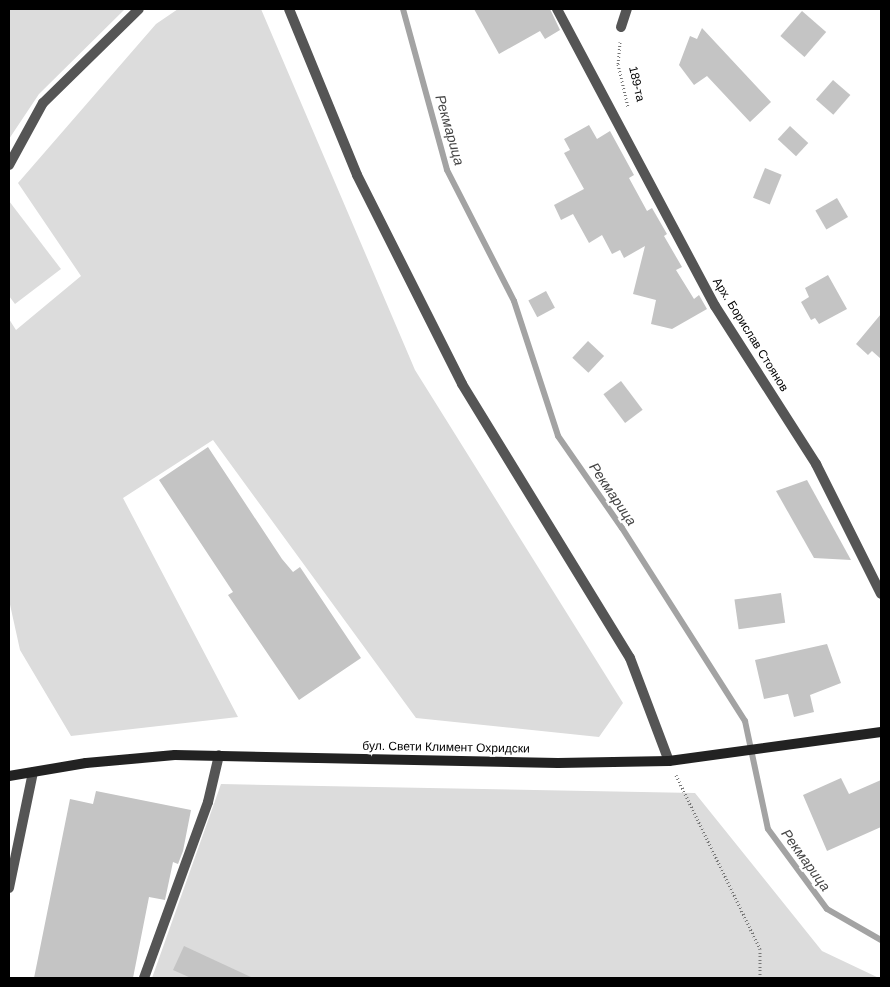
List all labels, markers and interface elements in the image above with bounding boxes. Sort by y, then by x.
street label: 189-та [625,65,647,103]
water label: Рекмарица [432,93,468,167]
street label: Арх. Борислав Стоянов [709,275,791,395]
water label: Рекмарица [586,459,640,529]
street label: бул. Свети Климент Охридски [362,739,530,757]
water label: Рекмарица [778,826,834,894]

